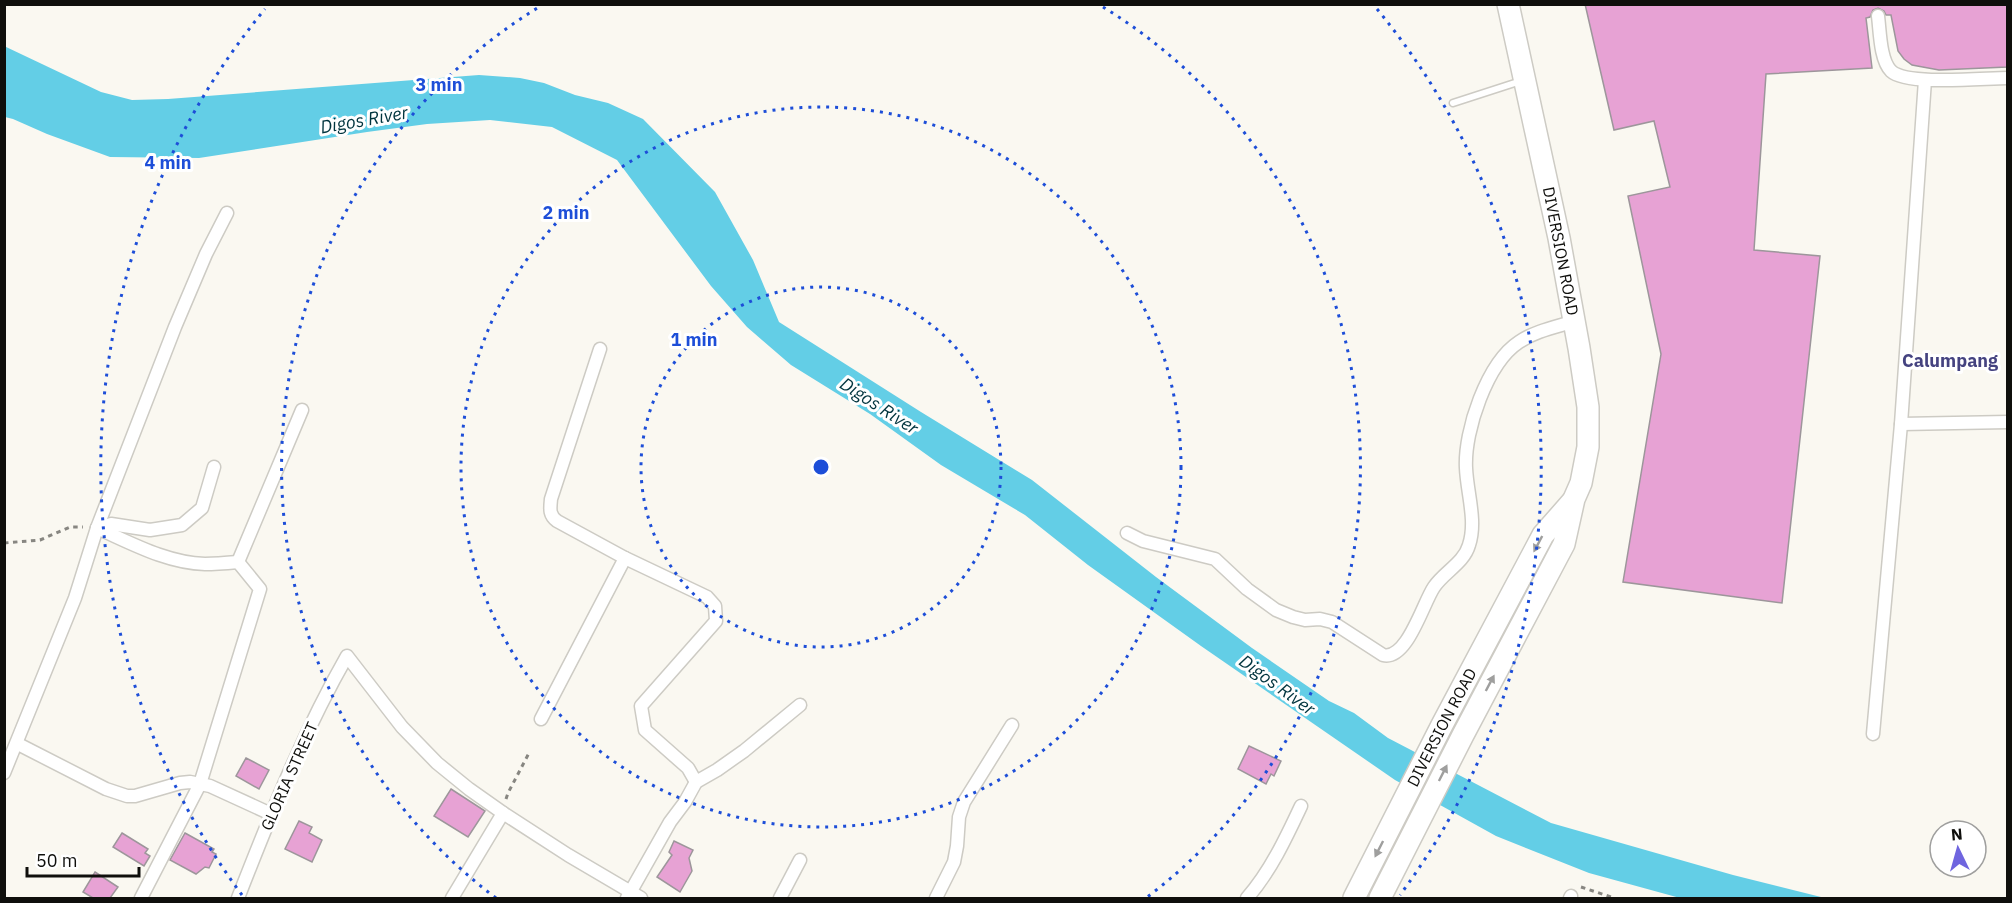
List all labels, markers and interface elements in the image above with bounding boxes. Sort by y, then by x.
text: 3 min [415,73,463,96]
water label: Digos River [318,100,410,139]
text: 4 min [144,151,192,174]
street label: DIVERSION ROAD [1539,185,1583,317]
text: 2 min [542,201,590,224]
text: 1 min [670,328,718,351]
district label: Calumpang [1902,349,1998,372]
water label: Digos River [836,372,923,440]
centre of rings [811,457,831,477]
one-way arrow [1533,536,1543,553]
water label: Digos River [1235,649,1320,720]
street label: DIVERSION ROAD [1402,664,1481,790]
one-way arrow [1485,675,1495,692]
street label: GLORIA STREET [256,719,322,833]
one-way arrow [1438,764,1448,782]
north arrow [1928,819,1988,879]
text: N [1950,824,1963,845]
scale bar [27,840,140,878]
one-way arrow [1374,841,1383,858]
text: 50 m [36,849,78,872]

